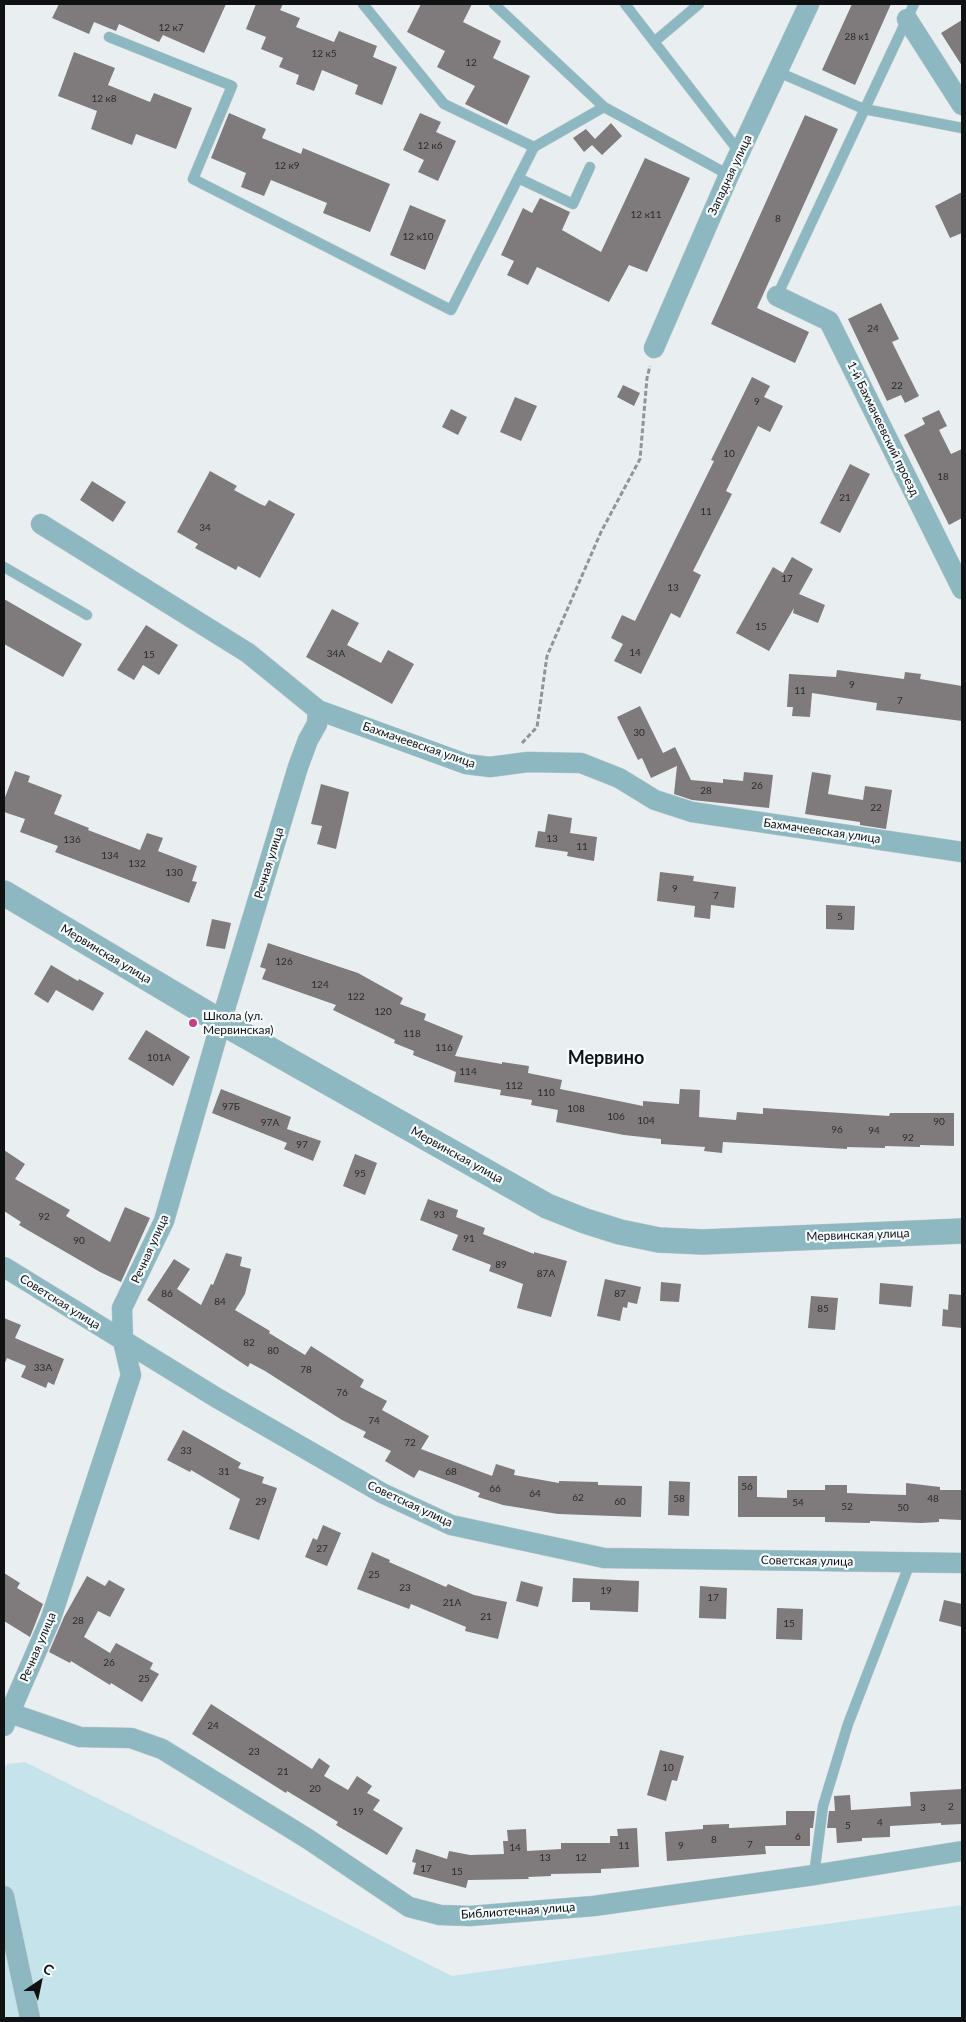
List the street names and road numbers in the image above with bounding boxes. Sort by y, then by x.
street label: Западная улица [705,132,755,218]
street label: 1-й Бахмачеевский проезд [844,359,922,499]
street label: Бахмачеевская улица [361,719,477,771]
street label: Бахмачеевская улица [762,816,882,846]
street label: Речная улица [251,826,287,900]
street label: Мервинская улица [58,921,154,987]
street label: Мервинская улица [408,1124,506,1186]
street label: Речная улица [128,1212,172,1286]
street label: Мервинская улица [806,1226,910,1244]
street label: Советская улица [17,1271,103,1333]
street label: Советская улица [365,1478,455,1530]
street label: Советская улица [761,1553,853,1569]
street label: Речная улица [17,1610,59,1684]
street label: Библиотечная улица [460,1900,576,1922]

